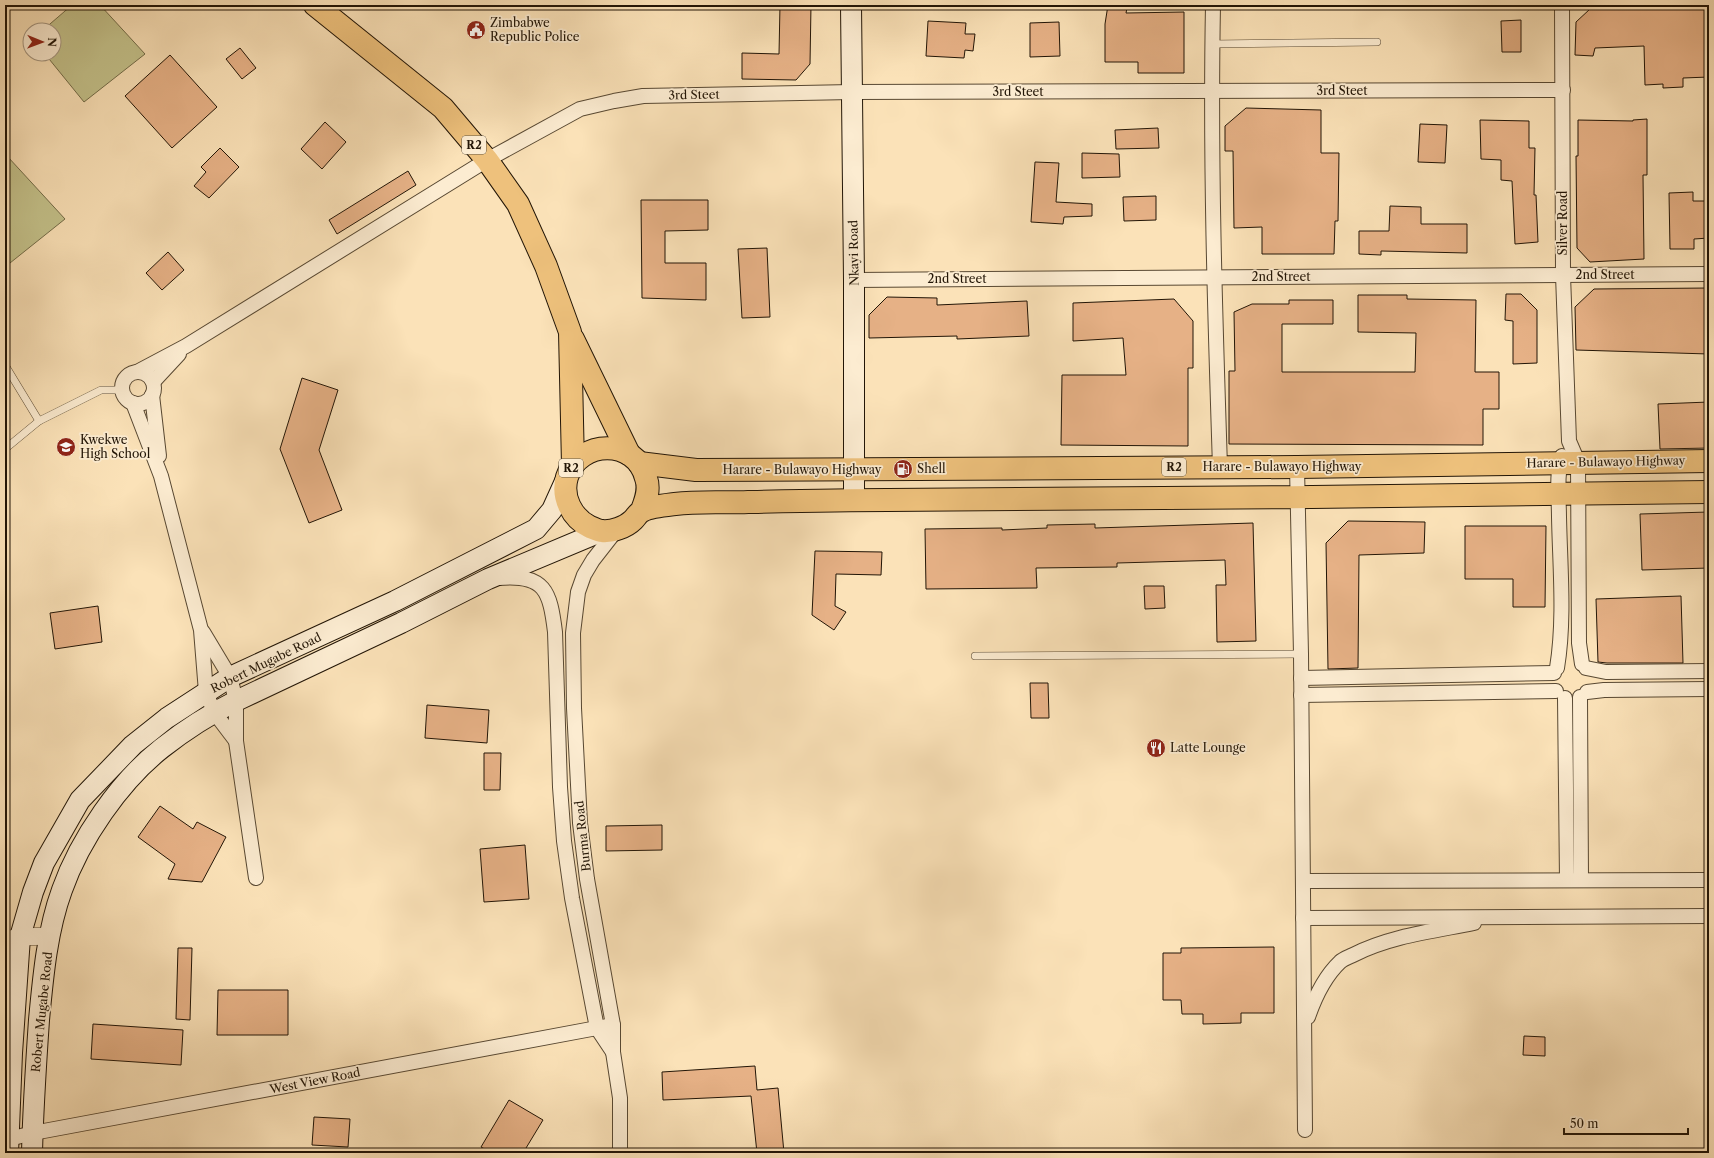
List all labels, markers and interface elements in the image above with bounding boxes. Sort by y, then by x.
place label: Zimbabwe Republic Police [490,15,580,44]
public building icon: Zimbabwe Republic Police [465,19,487,41]
north arrow [22,22,62,62]
text: N [45,37,59,48]
street label: 3rd Steet [1316,83,1368,98]
street label: 3rd Steet [992,84,1044,99]
street label: 3rd Steet [668,87,720,102]
road number: R2 [462,136,486,154]
street label: Silver Road [1555,190,1570,255]
street label: Nkayi Road [845,219,862,286]
street label: 2nd Street [1576,267,1635,282]
street label: 2nd Street [1252,269,1311,284]
street label: 2nd Street [928,271,987,286]
place label: Kwekwe High School [80,432,151,461]
school or university icon: Kwekwe High School [55,436,77,458]
street label: Harare - Bulawayo Highway [1526,453,1686,470]
fuel station icon: Shell [892,458,914,480]
road number: R2 [1162,458,1186,476]
road number: R2 [559,459,583,477]
street label: Harare - Bulawayo Highway [1203,459,1362,474]
place label: Shell [917,461,946,476]
street label: Harare - Bulawayo Highway [723,462,882,477]
street label: Robert Mugabe Road [208,629,324,696]
restaurant icon: Latte Lounge [1145,737,1167,759]
place label: Latte Lounge [1170,740,1246,755]
street label: Burma Road [571,799,594,872]
street label: Robert Mugabe Road [28,950,55,1073]
street label: West View Road [267,1064,362,1097]
scale bar [1564,1110,1688,1136]
text: 50 m [1570,1116,1599,1131]

